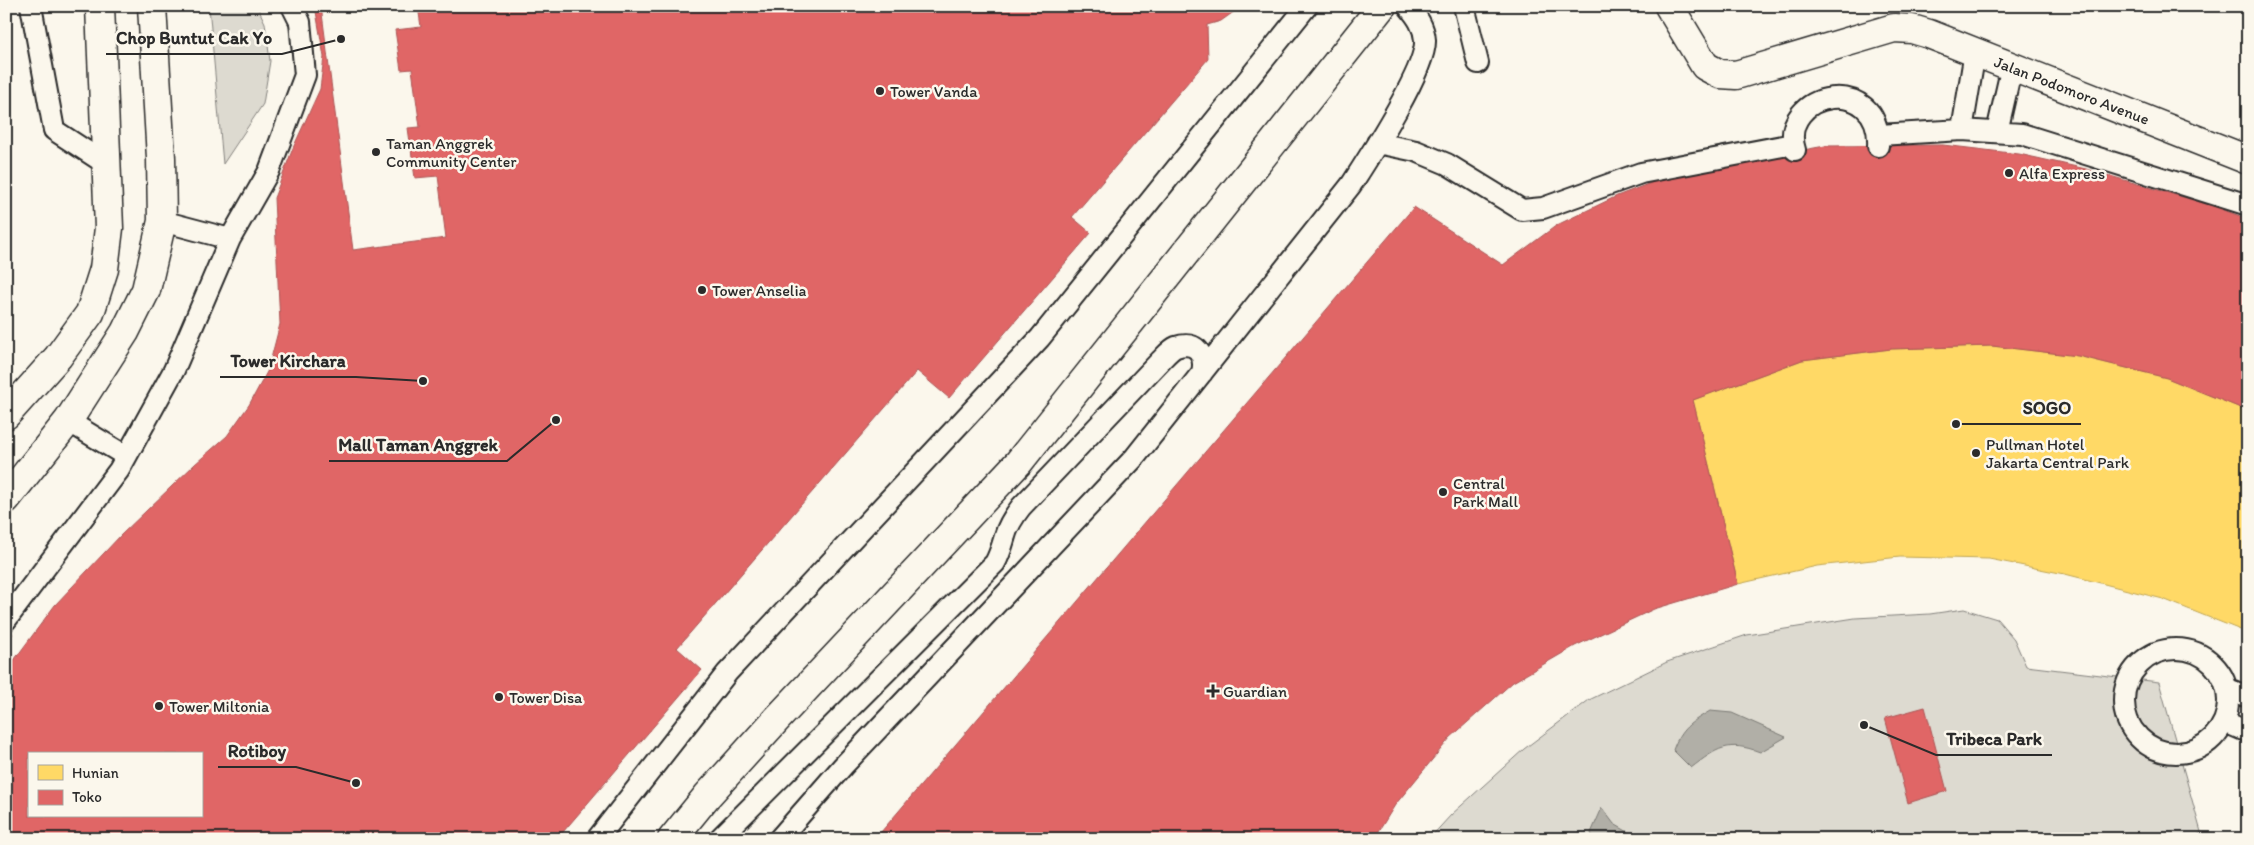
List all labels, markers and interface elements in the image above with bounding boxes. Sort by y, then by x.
callout: Chop Buntut Cak Yo [106,21,282,54]
text: Chop Buntut Cak Yo [116,27,272,49]
street label: Jalan Podomoro Avenue [1992,52,2152,129]
place label: Tower Vanda [890,82,978,101]
marker: Tower Vanda [874,85,886,97]
place label: Taman Anggrek Community Center [386,134,516,171]
marker: Taman Anggrek Community Center [370,146,382,158]
place label: Alfa Express [2019,164,2105,183]
marker: Alfa Express [2003,167,2015,179]
place label: Tower Anselia [712,281,806,300]
marker: Tower Anselia [696,284,708,296]
callout: Tower Kirchara [220,344,356,377]
text: Tower Kirchara [229,350,346,372]
callout: SOGO [2013,391,2081,424]
text: SOGO [2023,397,2071,419]
callout: Mall Taman Anggrek [329,428,507,461]
text: Mall Taman Anggrek [338,434,499,456]
place label: Pullman Hotel Jakarta Central Park [1986,435,2130,472]
marker: Pullman Hotel Jakarta Central Park [1970,447,1982,459]
place label: Central Park Mall [1453,474,1518,511]
marker: Central Park Mall [1437,486,1449,498]
place label: Guardian [1223,682,1287,701]
marker: Guardian [1207,685,1219,697]
place label: Tower Disa [509,688,583,707]
marker: Tower Disa [493,691,505,703]
place label: Tower Miltonia [169,697,270,716]
marker: Tower Miltonia [153,700,165,712]
callout: Tribeca Park [1936,722,2052,755]
text: Tribeca Park [1945,728,2043,750]
callout: Rotiboy [218,734,296,767]
text: Rotiboy [228,740,287,762]
legend [28,752,202,818]
text: Hunian [72,764,119,782]
text: Toko [72,788,102,806]

